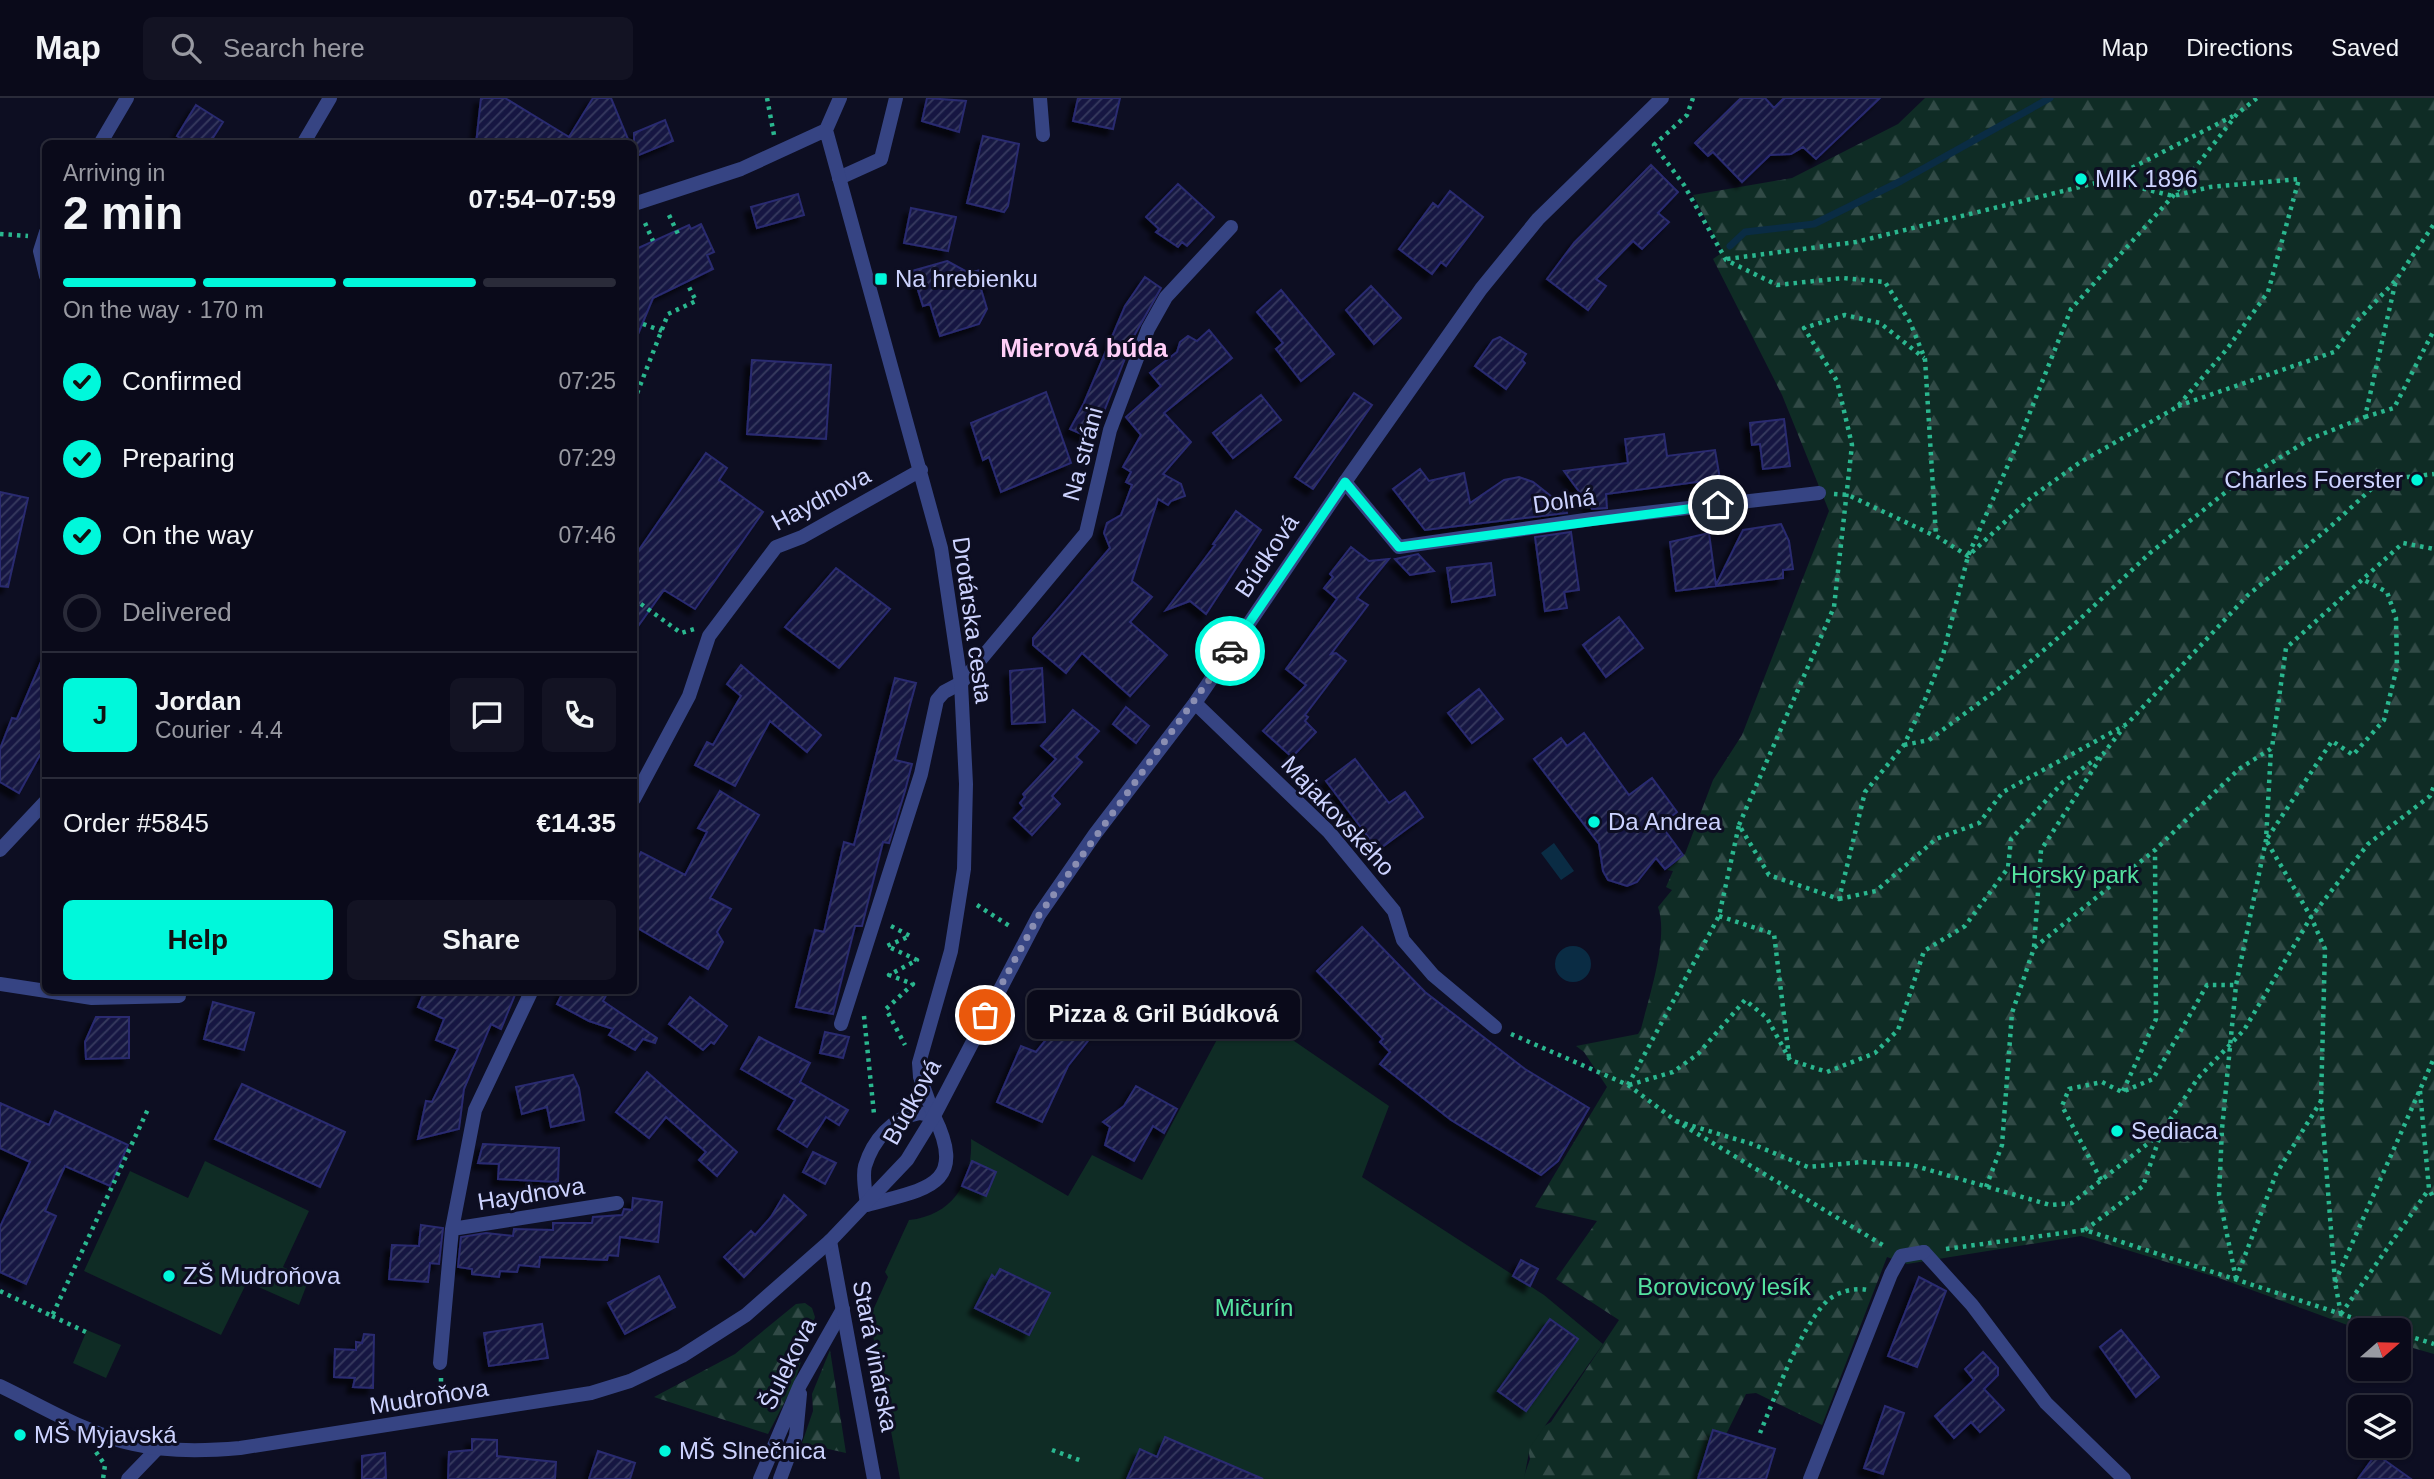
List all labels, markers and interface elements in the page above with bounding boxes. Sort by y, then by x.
search box [143,17,633,80]
text: Map [35,29,101,66]
icon: search [167,29,205,67]
text: Search here [223,33,365,63]
text: Map [2102,34,2148,61]
text: Directions [2186,34,2293,61]
text: Saved [2331,34,2399,61]
text: Arriving in [63,160,165,186]
place label: MIK 1896 [2095,165,2198,192]
marker: MIK 1896 [2073,171,2089,187]
text: 07:54–07:59 [469,184,616,214]
text: 2 min [63,187,183,239]
place label: Na hrebienku [895,265,1038,292]
marker: Na hrebienku [873,271,889,287]
text: On the way · 170 m [63,297,264,323]
district label: Mierová búda [1000,333,1168,363]
icon: check [63,363,101,401]
text: Confirmed [122,366,242,396]
text: 07:25 [558,368,616,394]
street label: Na stráni [1057,404,1108,504]
icon: check [63,440,101,478]
text: Preparing [122,443,235,473]
text: 07:29 [558,445,616,471]
street label: Haydnova [767,461,875,536]
place label: Charles Foerster [2224,466,2403,493]
marker: Charles Foerster [2409,472,2425,488]
pin [1688,475,1748,535]
street label: Dolná [1531,483,1597,518]
icon: home [1699,486,1737,524]
street label: Búdková [1229,509,1304,602]
icon: check [63,517,101,555]
text: On the way [122,520,254,550]
text: 07:46 [558,522,616,548]
street label: Drotárska cesta [947,535,998,706]
text: Delivered [122,597,232,627]
courier [1195,616,1265,686]
icon: car [1211,632,1249,670]
button: chat [450,678,524,752]
button: phone [542,678,616,752]
text: Jordan [155,686,242,716]
text: J [93,700,107,730]
text: Courier · 4.4 [155,717,283,743]
street label: Majakovského [1276,750,1401,881]
text: Order #5845 [63,808,209,838]
text: €14.35 [536,808,616,838]
place label: Da Andrea [1608,808,1722,835]
marker: Da Andrea [1586,814,1602,830]
park label: Horský park [2011,861,2140,888]
button: Help [63,900,333,980]
button: Share [347,900,616,980]
pin [955,985,1015,1045]
callout: Pizza & Gril Búdková [1027,990,1300,1040]
icon: bag [966,996,1004,1034]
text: Pizza & Gril Búdková [1048,1001,1279,1027]
street label: Búdková [877,1054,946,1149]
place label: Sediaca [2131,1117,2218,1144]
marker: Sediaca [2109,1123,2125,1139]
street label: Haydnova [475,1172,587,1215]
place label: ZŠ Mudroňova [183,1262,341,1289]
marker: ZŠ Mudroňova [161,1268,177,1284]
park label: Borovicový lesík [1637,1273,1812,1300]
street label: Stará vinárska [848,1278,904,1434]
park label: Mičurín [1215,1294,1293,1321]
street label: Šulekova [754,1313,822,1414]
north arrow [2348,1318,2412,1381]
map controls [2348,1318,2411,1458]
street label: Mudroňova [368,1374,491,1419]
button: layers [2348,1395,2411,1458]
place label: MŠ Myjavská [34,1421,177,1448]
marker: MŠ Myjavská [12,1427,28,1443]
place label: MŠ Slnečnica [679,1437,826,1464]
marker: MŠ Slnečnica [657,1443,673,1459]

